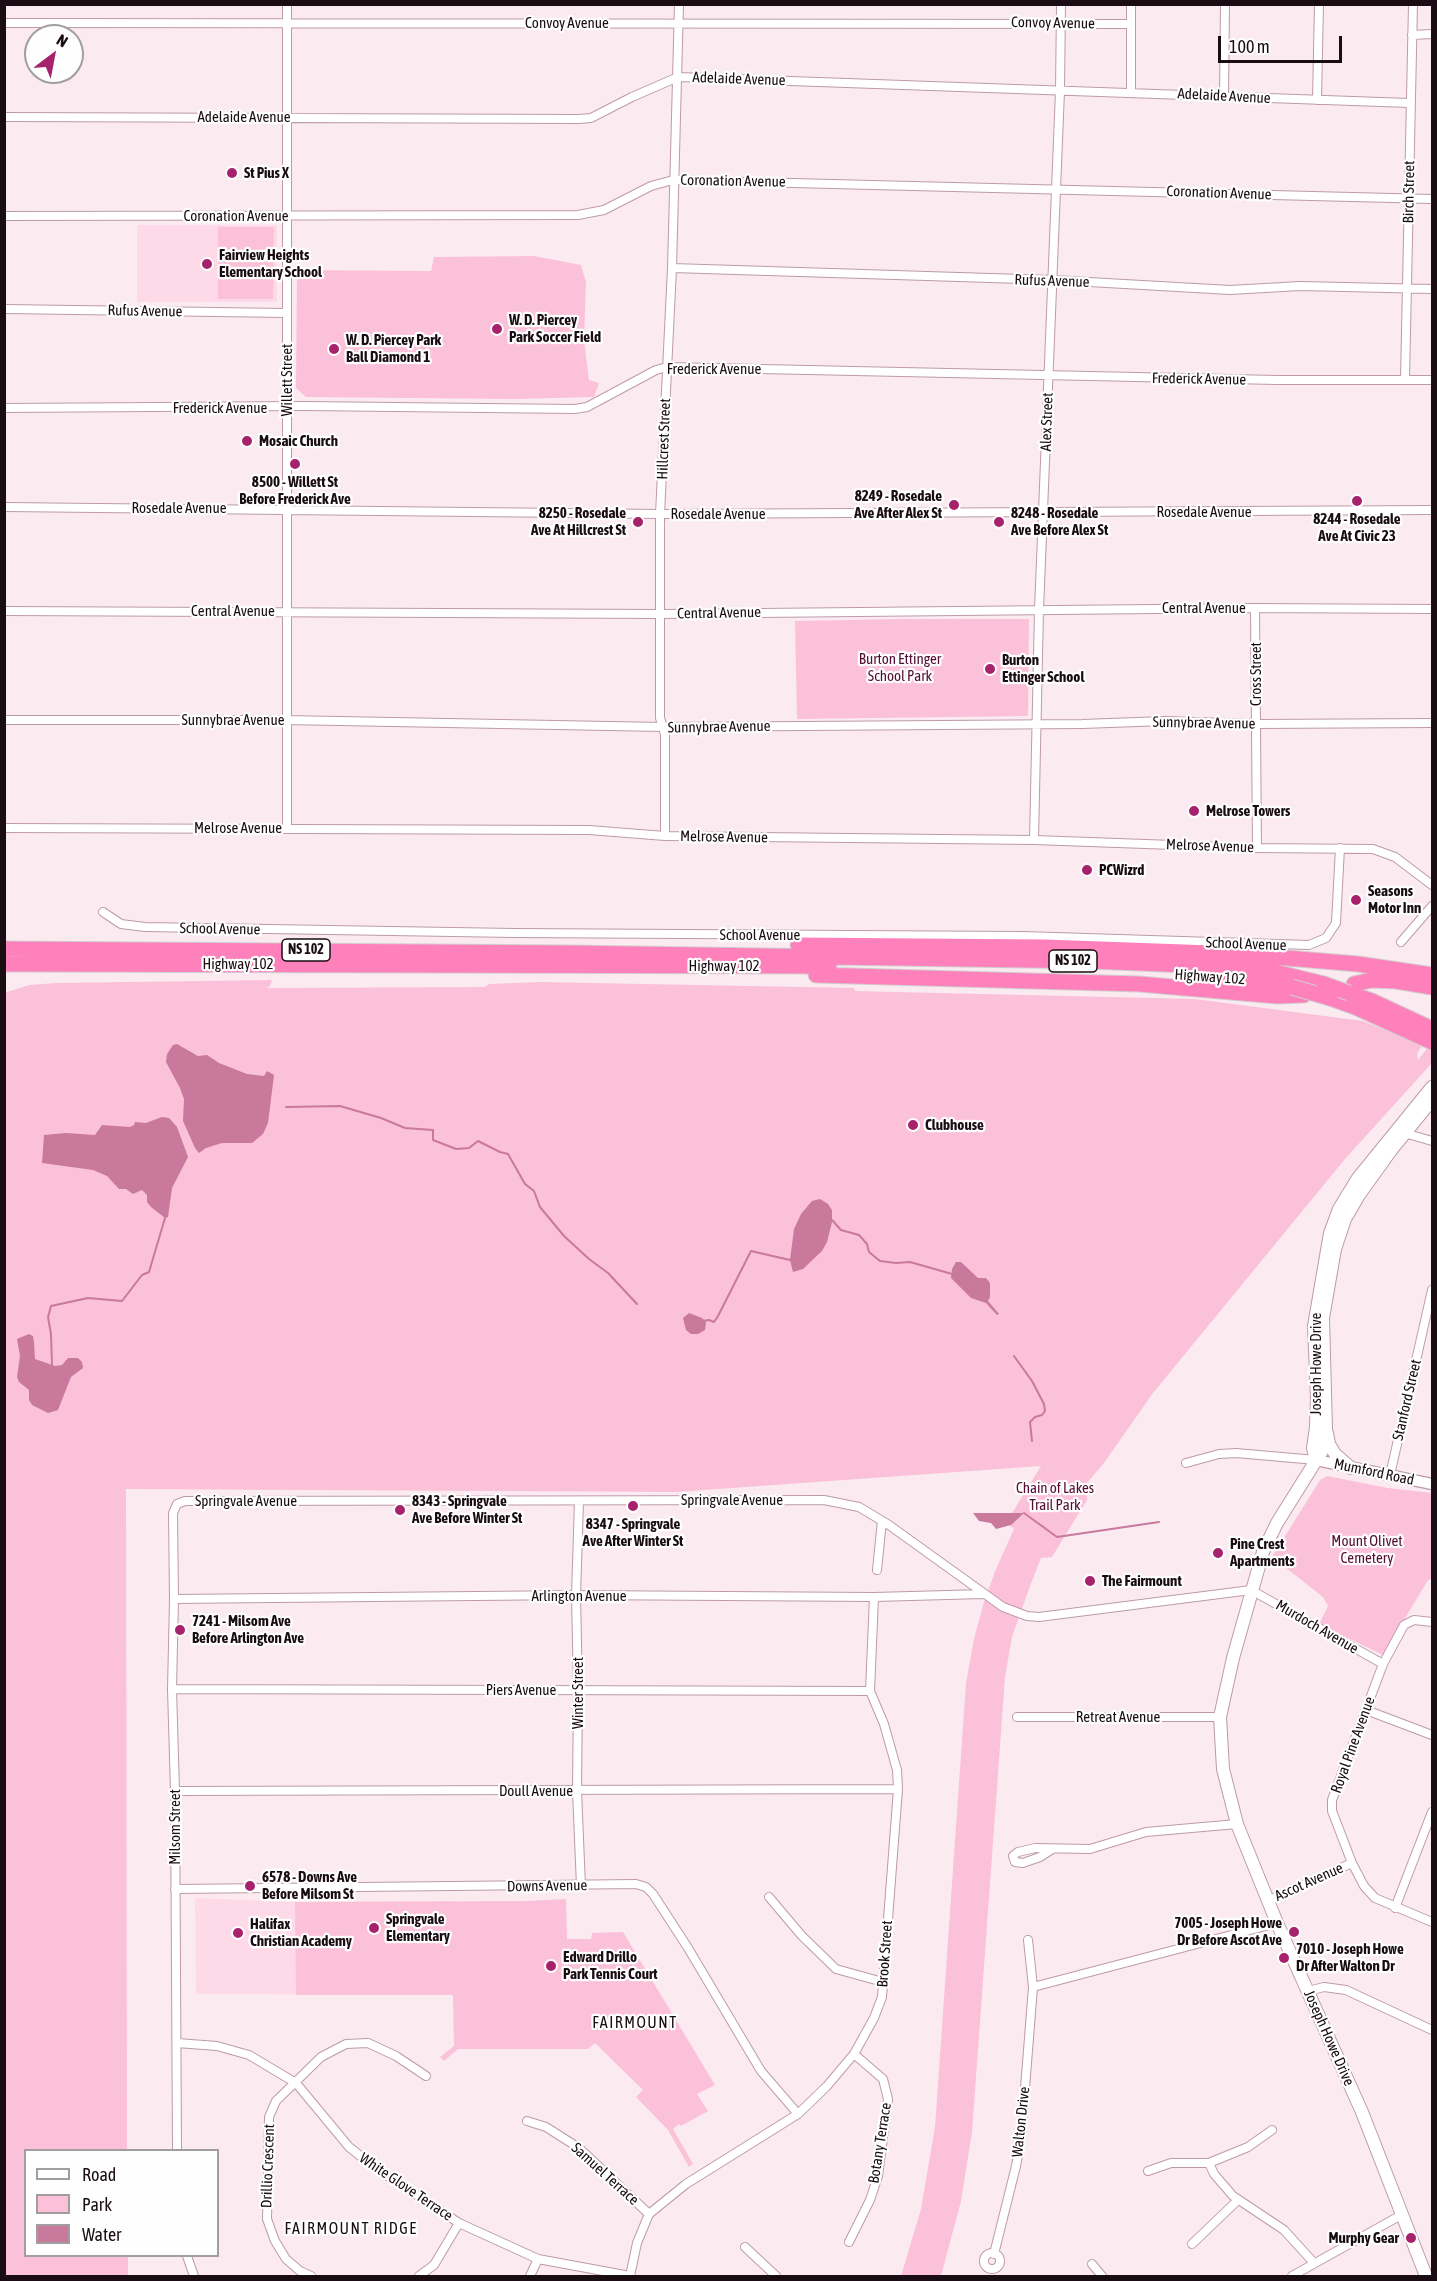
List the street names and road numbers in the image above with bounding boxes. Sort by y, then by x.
street label: Convoy Avenue [1011,13,1095,33]
street label: Convoy Avenue [525,14,609,32]
street label: Adelaide Avenue [692,68,786,90]
street label: Adelaide Avenue [1177,85,1271,107]
street label: Adelaide Avenue [197,108,291,126]
street label: Birch Street [1399,160,1419,224]
street label: Coronation Avenue [680,171,786,191]
street label: Coronation Avenue [1166,182,1272,204]
street label: Coronation Avenue [183,207,289,225]
street label: Rufus Avenue [1014,271,1090,291]
street label: Rufus Avenue [107,301,183,321]
street label: Willett Street [278,344,296,416]
street label: Frederick Avenue [667,360,761,378]
street label: Frederick Avenue [1152,369,1246,389]
street label: Alex Street [1037,392,1057,452]
street label: Hillcrest Street [654,398,674,480]
street label: Frederick Avenue [173,399,267,417]
street label: Rosedale Avenue [132,499,226,517]
street label: Rosedale Avenue [1157,503,1251,521]
street label: Rosedale Avenue [671,505,765,523]
street label: Central Avenue [1162,599,1246,617]
street label: Central Avenue [191,602,275,620]
street label: Central Avenue [677,603,761,623]
street label: Cross Street [1247,642,1265,706]
street label: Sunnybrae Avenue [182,711,284,729]
street label: Sunnybrae Avenue [1152,713,1256,733]
street label: Sunnybrae Avenue [667,717,771,737]
street label: Melrose Avenue [194,819,282,837]
street label: Melrose Avenue [680,827,768,847]
street label: Melrose Avenue [1166,835,1254,857]
street label: School Avenue [179,919,261,939]
street label: School Avenue [720,926,800,944]
street label: School Avenue [1205,934,1287,954]
road number: NS 102 [282,939,330,961]
road number: NS 102 [1049,950,1097,972]
street label: Highway 102 [202,955,274,973]
street label: Highway 102 [688,957,760,975]
street label: Highway 102 [1174,966,1246,988]
street label: Joseph Howe Drive [1307,1313,1325,1415]
street label: Stanford Street [1389,1358,1425,1442]
street label: Mumford Road [1332,1455,1416,1489]
street label: Springvale Avenue [681,1491,783,1509]
street label: Springvale Avenue [195,1492,297,1510]
street label: Arlington Avenue [532,1587,626,1605]
street label: Murdoch Avenue [1273,1596,1361,1658]
street label: Winter Street [569,1657,587,1729]
street label: Piers Avenue [486,1681,556,1699]
street label: Royal Pine Avenue [1327,1694,1379,1796]
street label: Retreat Avenue [1076,1708,1160,1726]
street label: Doull Avenue [499,1782,573,1800]
street label: Milsom Street [166,1789,184,1865]
street label: Ascot Avenue [1272,1859,1346,1905]
street label: Downs Avenue [507,1876,587,1896]
street label: Brook Street [874,1920,896,1988]
street label: Joseph Howe Drive [1300,1987,1358,2089]
street label: Walton Drive [1008,2086,1034,2158]
street label: Botany Terrace [865,2101,895,2185]
street label: Drillio Crescent [258,2124,278,2208]
street label: Samuel Terrace [568,2139,642,2209]
street label: White Glove Terrace [356,2149,456,2225]

